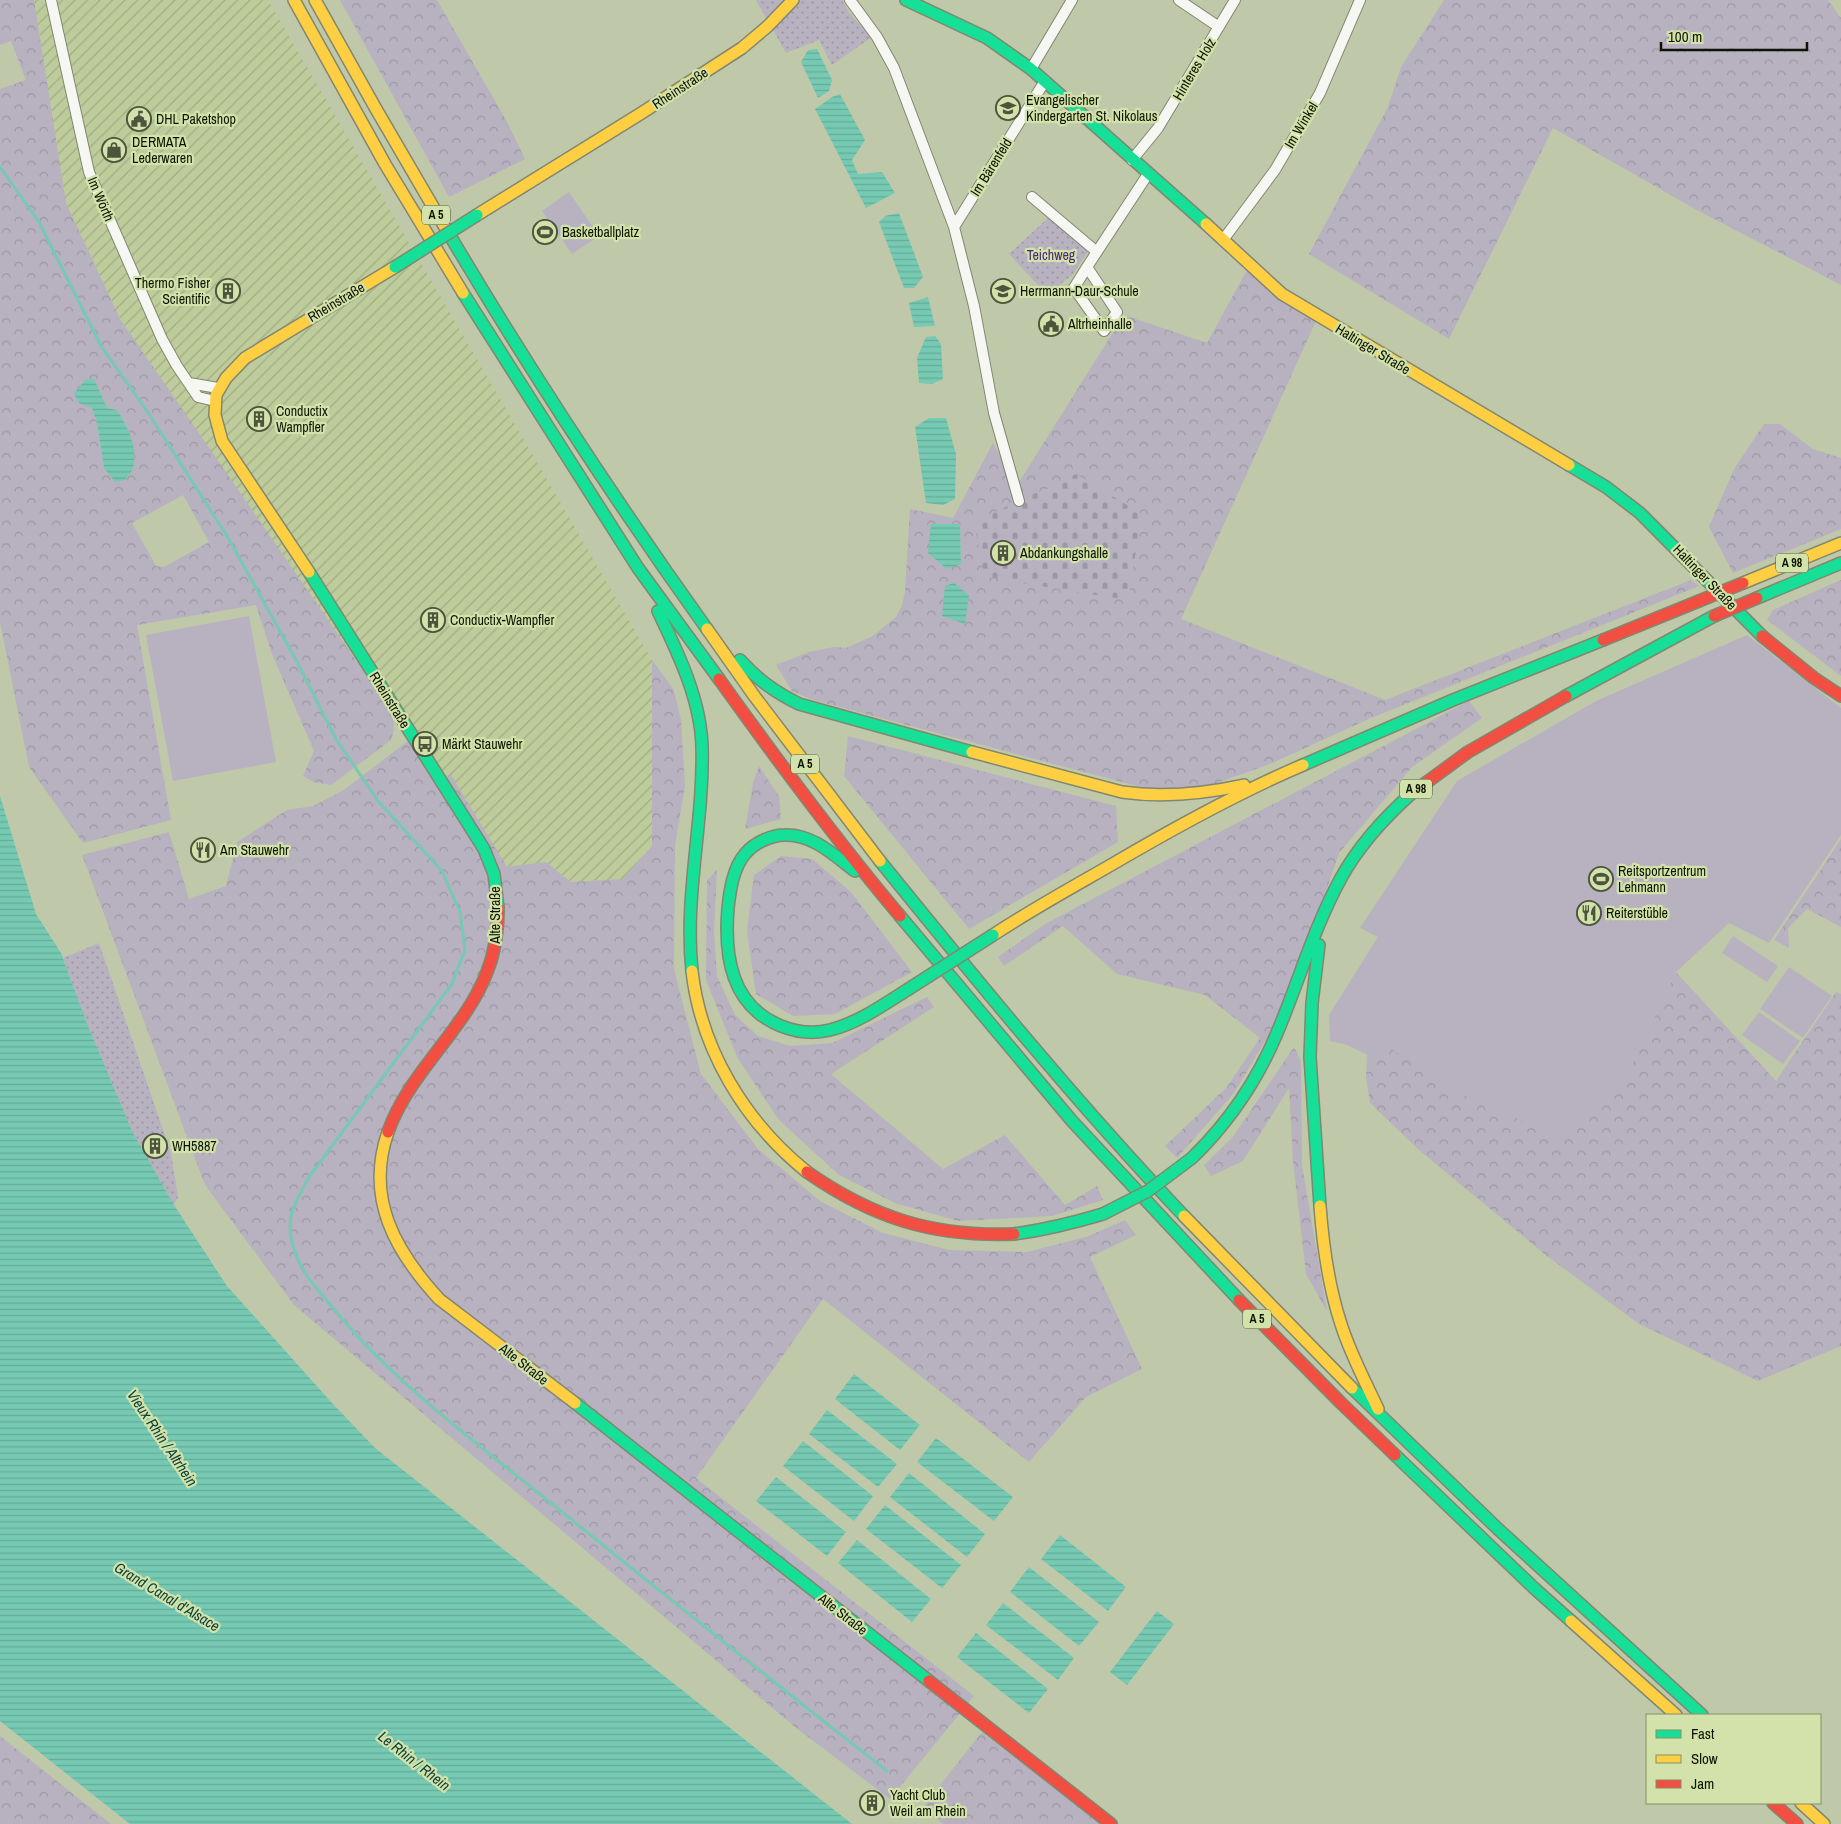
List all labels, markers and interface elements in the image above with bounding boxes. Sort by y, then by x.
scale bar [1661,20,1807,52]
text: 100 m [1668,26,1702,47]
street label: Hinteres Holz [1168,34,1220,103]
street label: Rheinstraße [649,63,711,113]
place label: Evangelischer Kindergarten St. Nikolaus [1026,91,1158,125]
school or university icon: Evangelischer Kindergarten St. Nikolaus [995,95,1021,121]
street label: Im Winkel [1280,98,1322,152]
public building icon: DHL Paketshop [126,106,152,132]
place label: DHL Paketshop [156,110,236,128]
place label: DERMATA Lederwaren [132,133,193,167]
street label: Im Bärenfeld [966,135,1016,199]
shop icon: DERMATA Lederwaren [101,137,127,163]
street label: Im Wörth [84,174,118,224]
road number: A 5 [422,206,450,224]
sports icon: Basketballplatz [532,219,558,245]
place label: Basketballplatz [562,223,639,241]
park label: Teichweg [1027,246,1076,264]
place label: Thermo Fisher Scientific [135,274,210,308]
building icon: Thermo Fisher Scientific [215,278,241,304]
street label: Rheinstraße [304,278,368,326]
school or university icon: Herrmann-Daur-Schule [990,278,1016,304]
place label: Herrmann-Daur-Schule [1020,282,1139,300]
public building icon: Altrheinhalle [1038,311,1064,337]
place label: Altrheinhalle [1067,315,1132,333]
street label: Haltinger Straße [1332,320,1414,378]
place label: Conductix Wampfler [276,402,328,436]
building icon: Conductix Wampfler [246,406,272,432]
building icon: Abdankungshalle [990,540,1016,566]
street label: Haltinger Straße [1669,540,1741,614]
place label: Abdankungshalle [1019,544,1108,562]
road number: A 98 [1776,554,1808,572]
building icon: Conductix-Wampfler [420,607,446,633]
place label: Conductix-Wampfler [450,611,554,629]
street label: Rheinstraße [366,668,414,732]
bus stop icon: Märkt Stauwehr [412,731,438,757]
place label: Märkt Stauwehr [442,735,523,753]
road number: A 5 [791,754,819,774]
road number: A 98 [1400,780,1432,799]
restaurant icon: Am Stauwehr [190,837,216,863]
place label: Am Stauwehr [219,841,289,859]
place label: Reitsportzentrum Lehmann [1618,862,1706,896]
sports icon: Reitsportzentrum Lehmann [1588,866,1614,892]
street label: Alte Straße [486,886,504,945]
restaurant icon: Reiterstüble [1576,900,1602,926]
place label: Reiterstüble [1606,904,1668,922]
building icon: WH5887 [142,1133,168,1159]
place label: WH5887 [172,1137,217,1155]
road number: A 5 [1243,1310,1271,1328]
street label: Alte Straße [495,1339,552,1389]
water label: Vieux Rhin / Altrhein [122,1385,203,1490]
water label: Grand Canal d'Alsace [111,1557,224,1636]
street label: Alte Straße [814,1589,871,1639]
legend [1646,1714,1821,1804]
text: Fast [1691,1723,1715,1744]
water label: Le Rhin / Rhein [374,1726,455,1795]
text: Slow [1691,1748,1718,1769]
text: Jam [1691,1773,1714,1794]
place label: Yacht Club Weil am Rhein [890,1786,966,1820]
building icon: Yacht Club Weil am Rhein [859,1790,885,1816]

